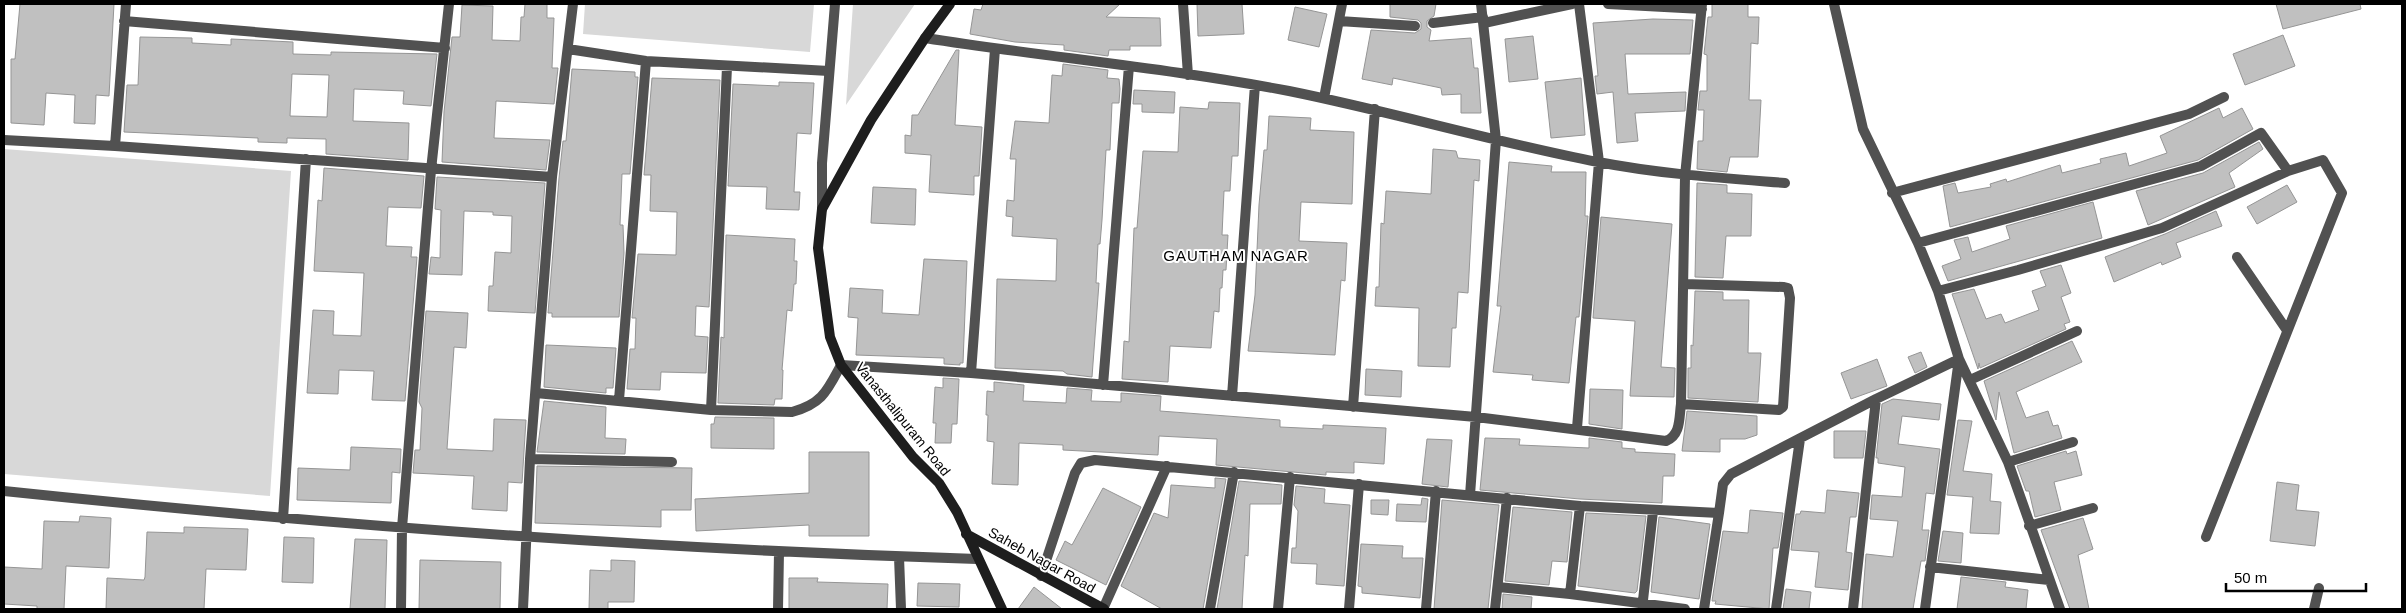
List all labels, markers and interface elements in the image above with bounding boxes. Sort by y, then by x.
district label: GAUTHAM NAGAR [1163,247,1309,264]
street label: Vanasthalipuram Road [852,359,954,479]
street label: Saheb Nagar Road [986,524,1098,596]
scale bar [2226,560,2366,592]
text: 50 m [2234,569,2267,586]

